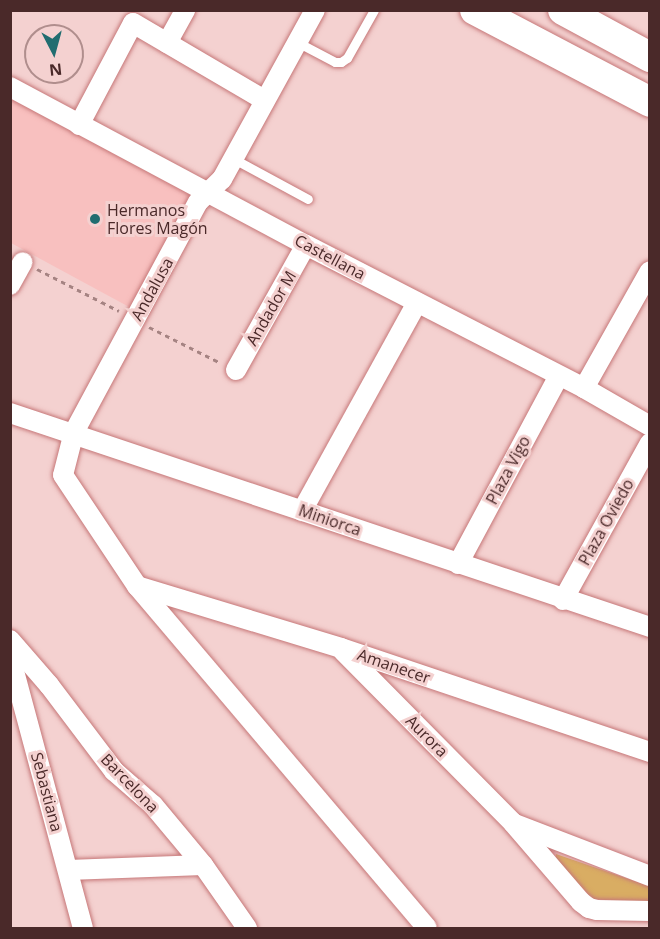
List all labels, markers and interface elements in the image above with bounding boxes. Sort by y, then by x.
north arrow [24,24,84,84]
text: N [48,58,63,82]
place label: Hermanos Flores Magón [107,200,208,238]
marker: Hermanos Flores Magón [88,212,102,226]
street label: Castellana [292,230,368,284]
street label: Andalusa [127,254,177,324]
street label: Andador M [242,267,300,349]
street label: Plaza Vigo [482,432,534,508]
street label: Plaza Oviedo [574,475,638,569]
street label: Miniorca [296,500,364,540]
street label: Amanecer [355,645,433,687]
street label: Aurora [402,711,452,761]
street label: Barcelona [97,749,163,817]
street label: Sebastiana [27,750,67,834]

